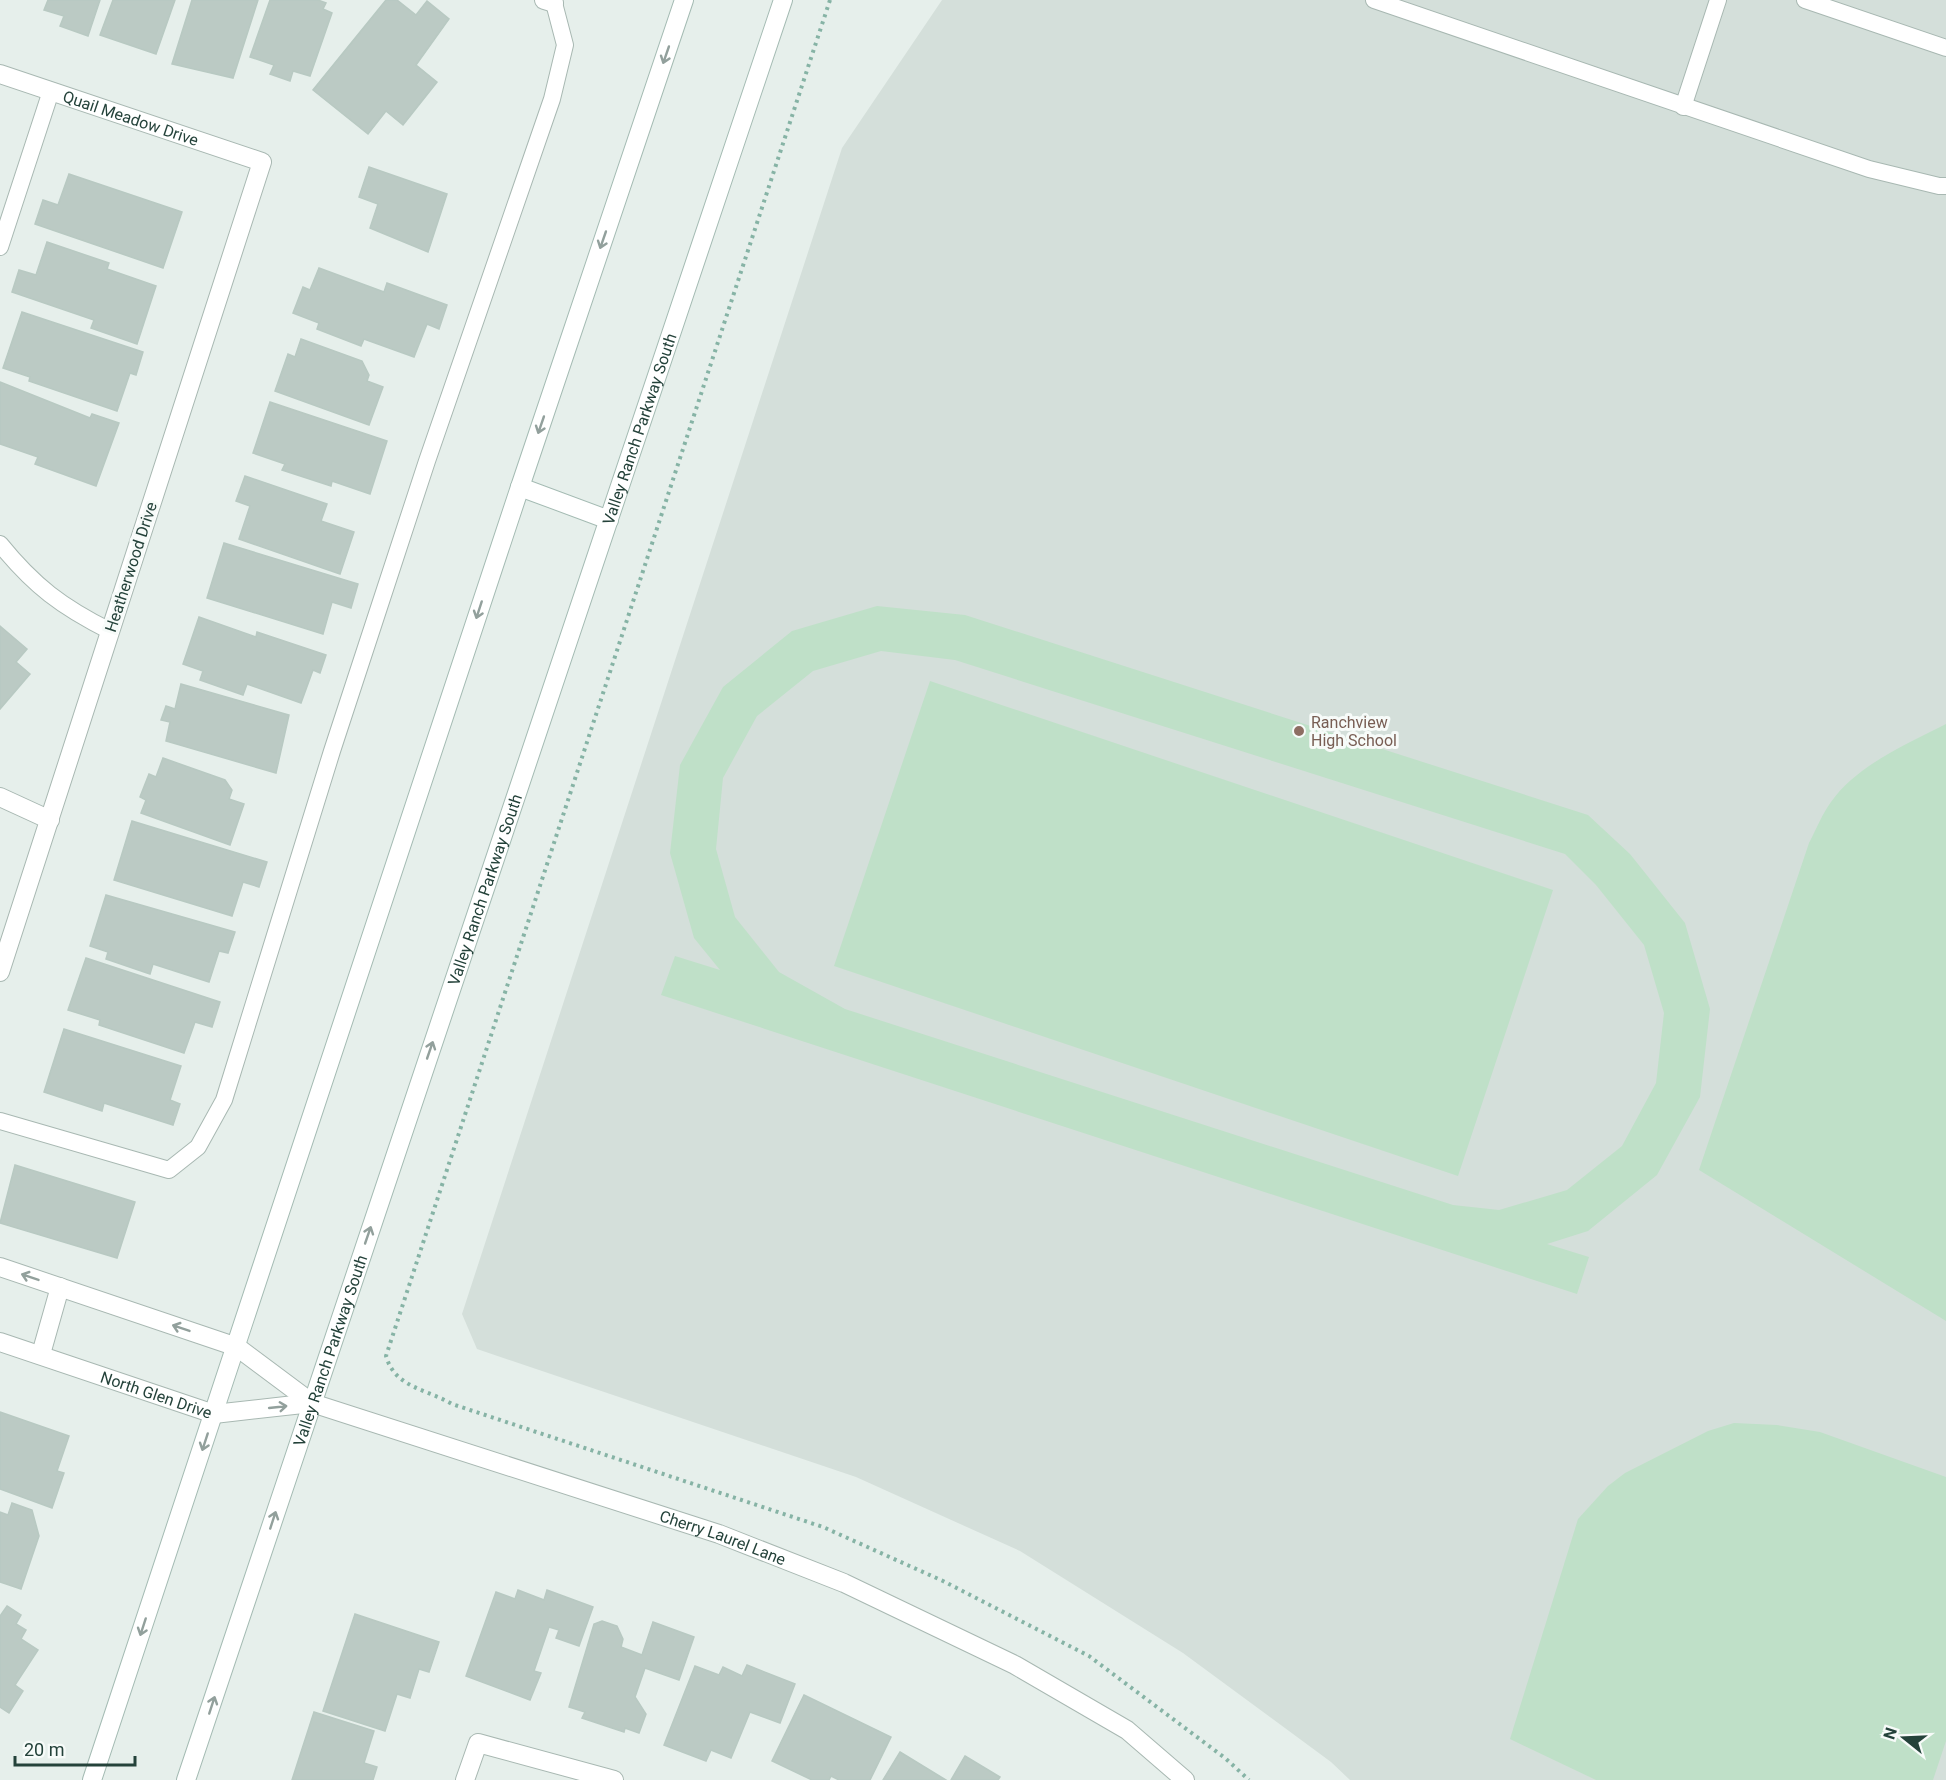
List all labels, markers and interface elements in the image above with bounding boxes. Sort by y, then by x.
one-way arrow [659,45,670,64]
street label: Quail Meadow Drive [61,86,201,149]
one-way arrow [597,230,608,249]
street label: Valley Ranch Parkway South [598,331,680,527]
one-way arrow [534,415,545,434]
street label: Heatherwood Drive [101,499,161,635]
one-way arrow [473,600,484,619]
place label: Ranchview High School [1311,713,1397,750]
marker: Ranchview High School [1292,724,1306,738]
street label: Valley Ranch Parkway South [444,792,526,988]
one-way arrow [426,1041,437,1060]
one-way arrow [364,1226,375,1245]
street label: Valley Ranch Parkway South [289,1252,371,1449]
one-way arrow [21,1270,40,1281]
one-way arrow [172,1322,191,1333]
street label: North Glen Drive [98,1367,215,1422]
one-way arrow [268,1401,288,1412]
one-way arrow [199,1432,210,1451]
street label: Cherry Laurel Lane [657,1506,789,1569]
one-way arrow [269,1511,280,1530]
one-way arrow [137,1617,148,1636]
one-way arrow [207,1696,218,1715]
north arrow [1874,1708,1934,1768]
text: N [1879,1725,1901,1742]
scale bar [15,1729,135,1767]
text: 20 m [24,1739,64,1760]

